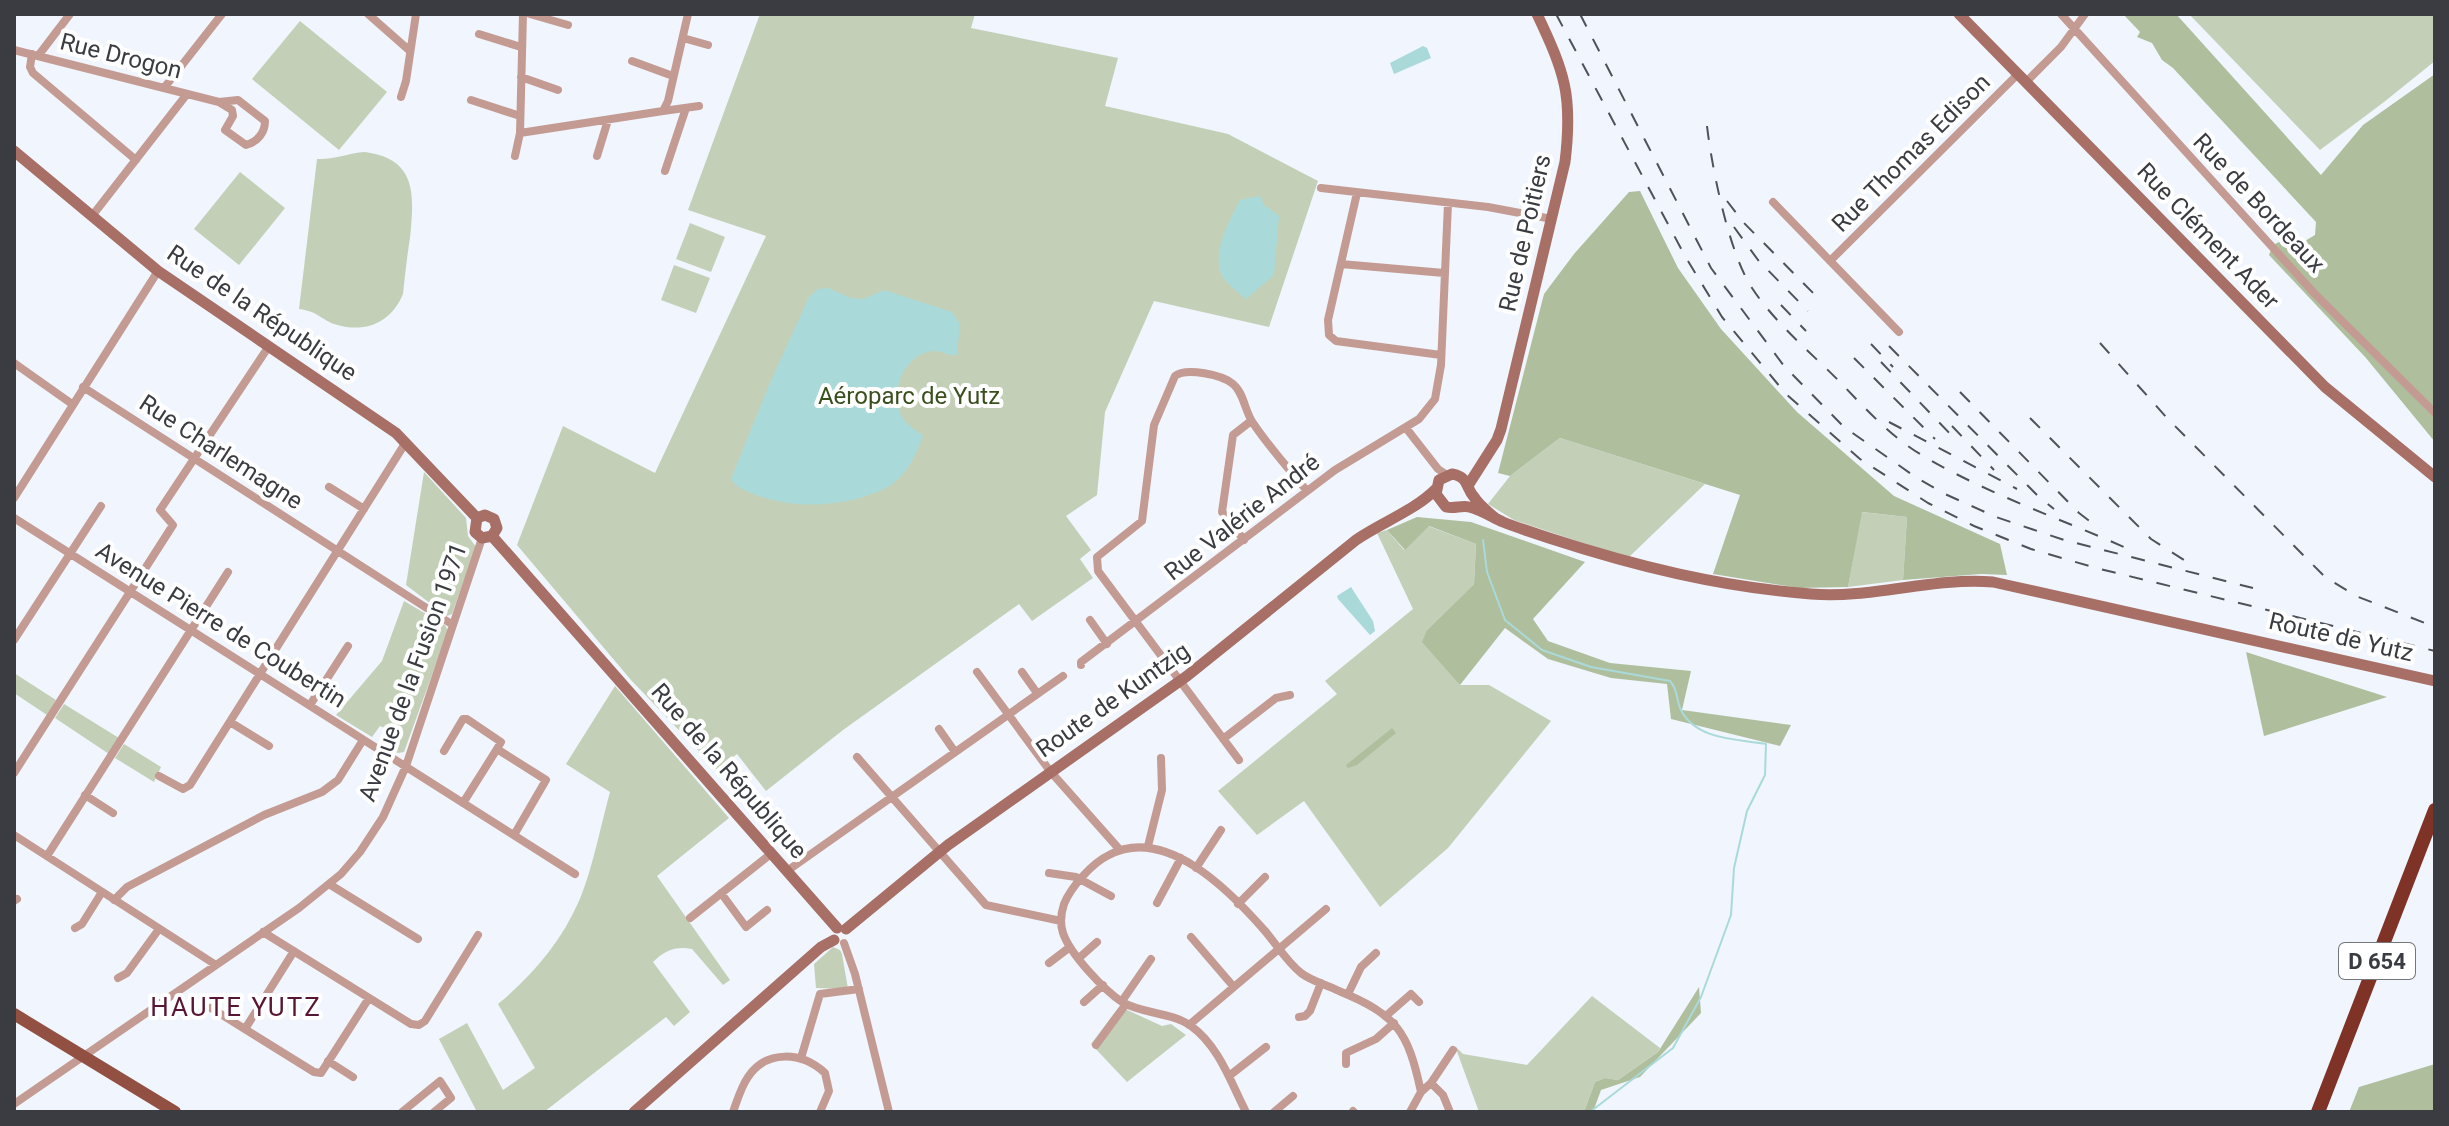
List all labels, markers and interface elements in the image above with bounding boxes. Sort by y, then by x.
street label: Rue Drogon [57,27,185,85]
street label: Rue Thomas Edison [1826,68,1996,238]
street label: Rue de Bordeaux [2187,128,2331,278]
street label: Rue de Poitiers [1493,152,1557,314]
street label: Rue Clément Ader [2131,157,2285,315]
street label: Rue de la République [162,239,362,387]
park label: Aéroparc de Yutz [818,382,1000,410]
street label: Rue Charlemagne [134,389,308,515]
street label: Rue Valérie André [1159,448,1325,586]
street label: Avenue Pierre de Coubertin [91,536,351,714]
street label: Avenue de la Fusion 1971 [353,539,473,805]
street label: Route de Yutz [2266,607,2416,667]
street label: Route de Kuntzig [1031,637,1195,763]
street label: Rue de la République [645,678,813,864]
road number: D 654 [2339,943,2415,979]
district label: HAUTE YUTZ [150,992,322,1022]

